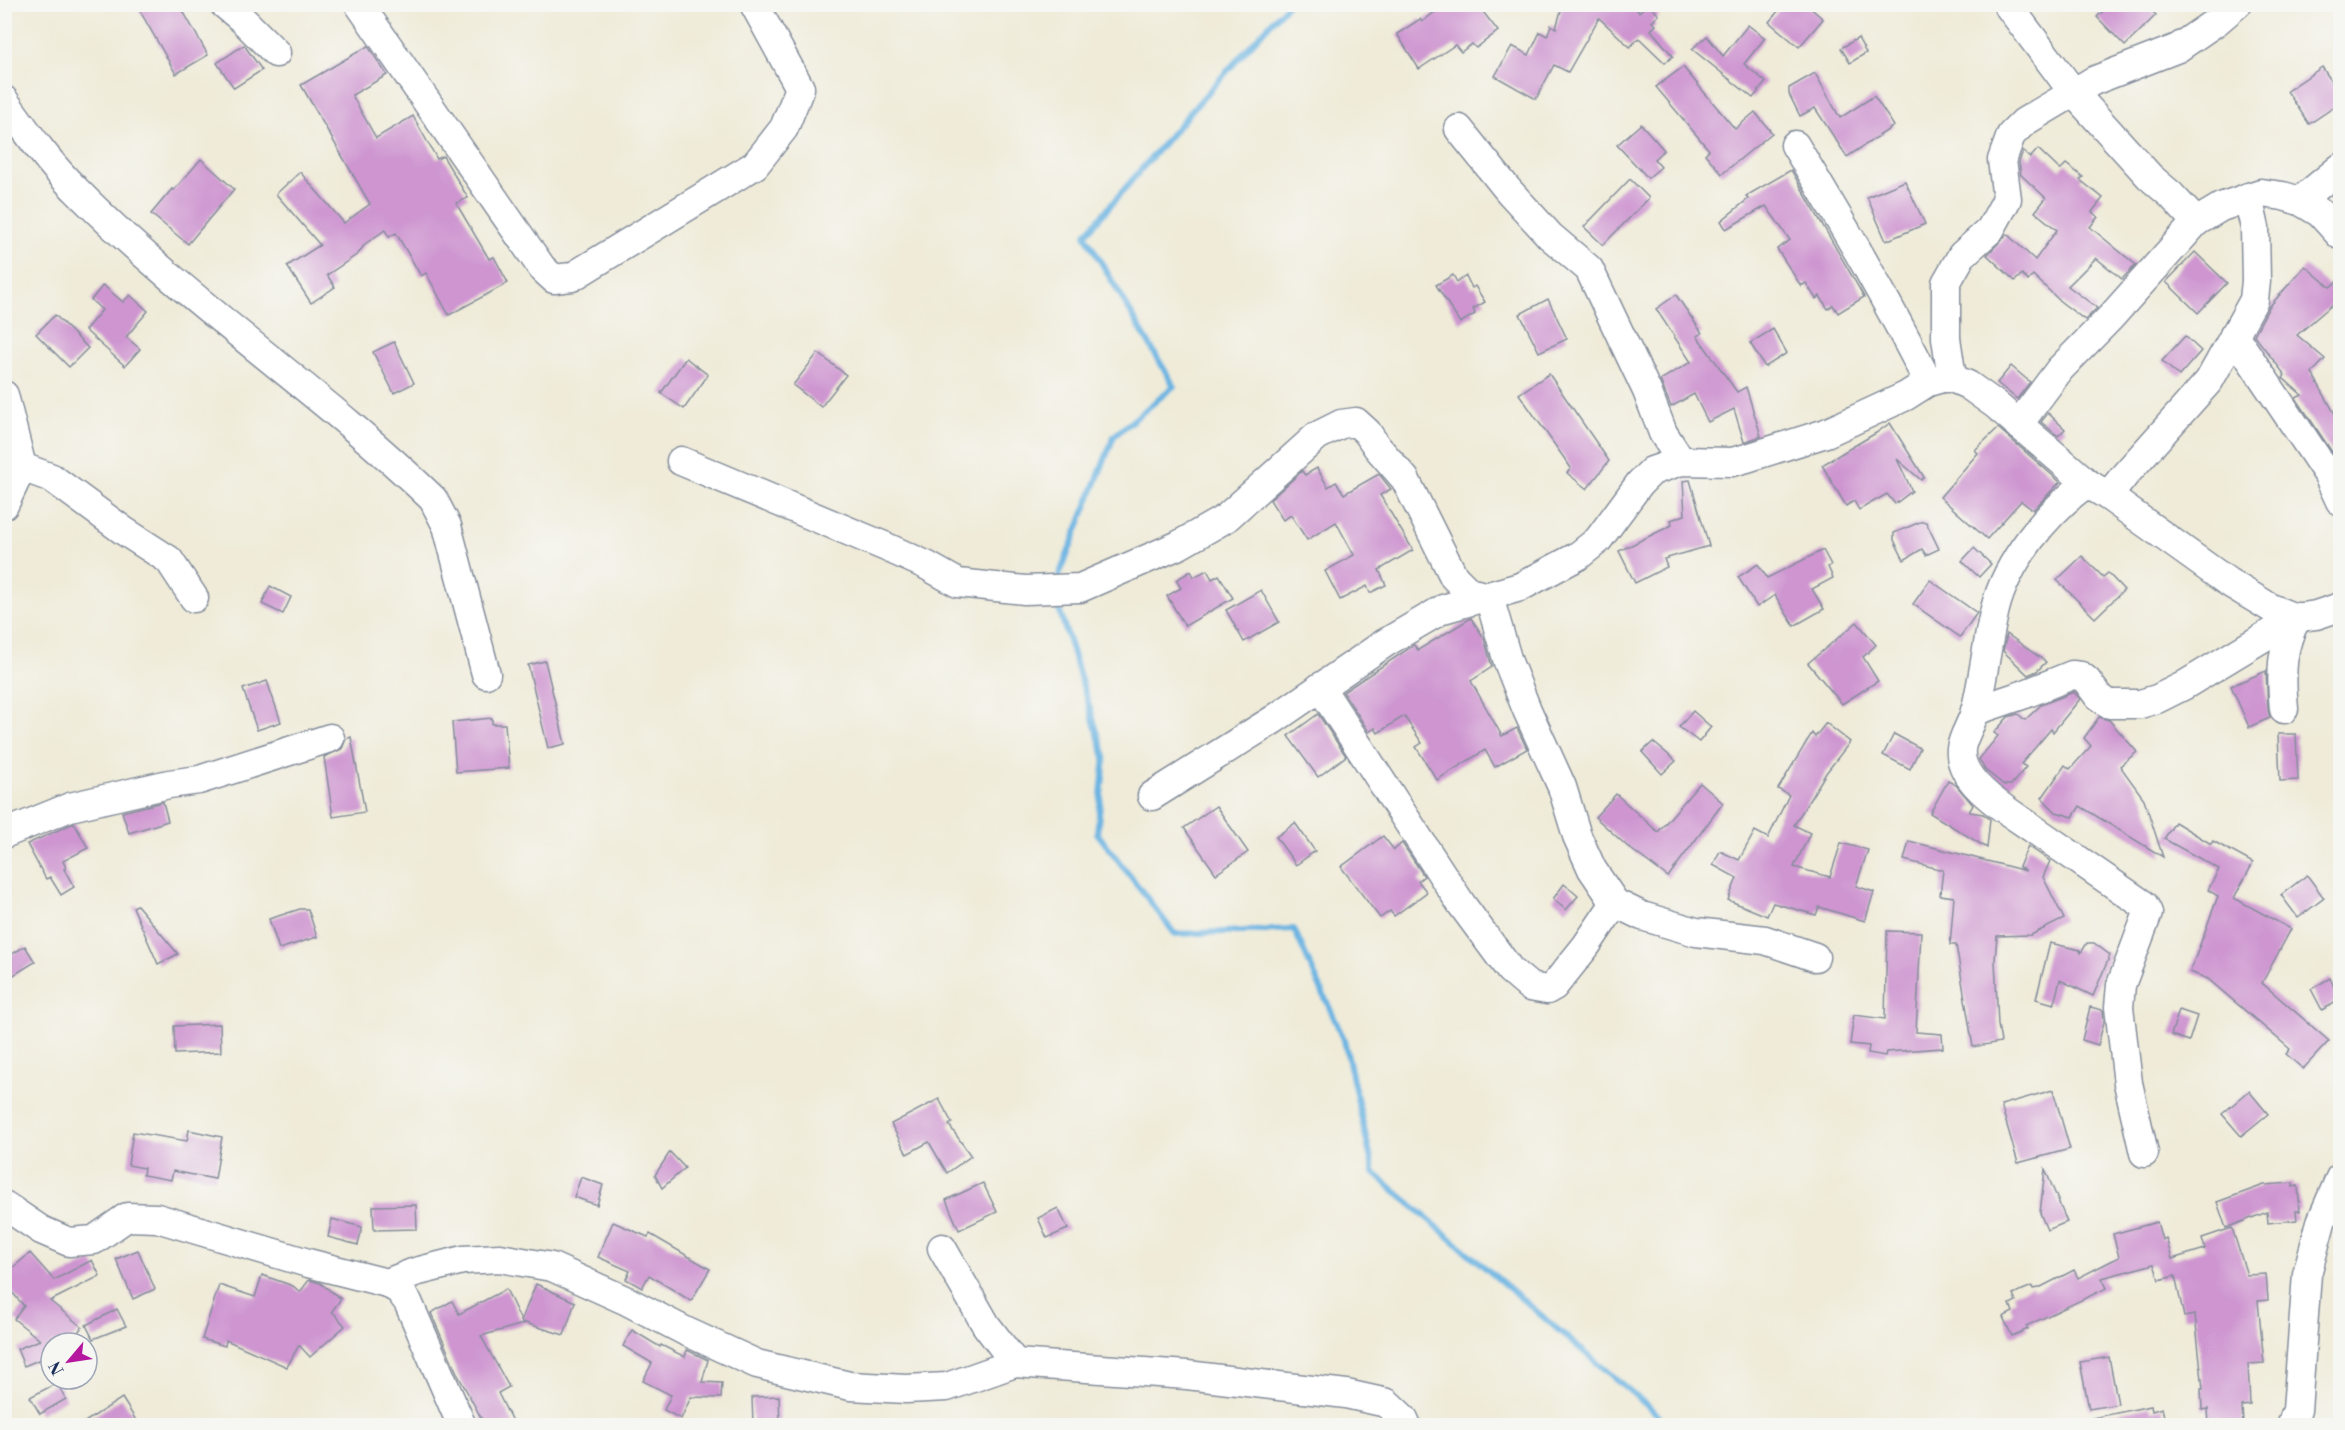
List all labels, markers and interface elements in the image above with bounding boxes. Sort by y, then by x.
north arrow [39,1331,99,1391]
text: N [45,1357,69,1378]

